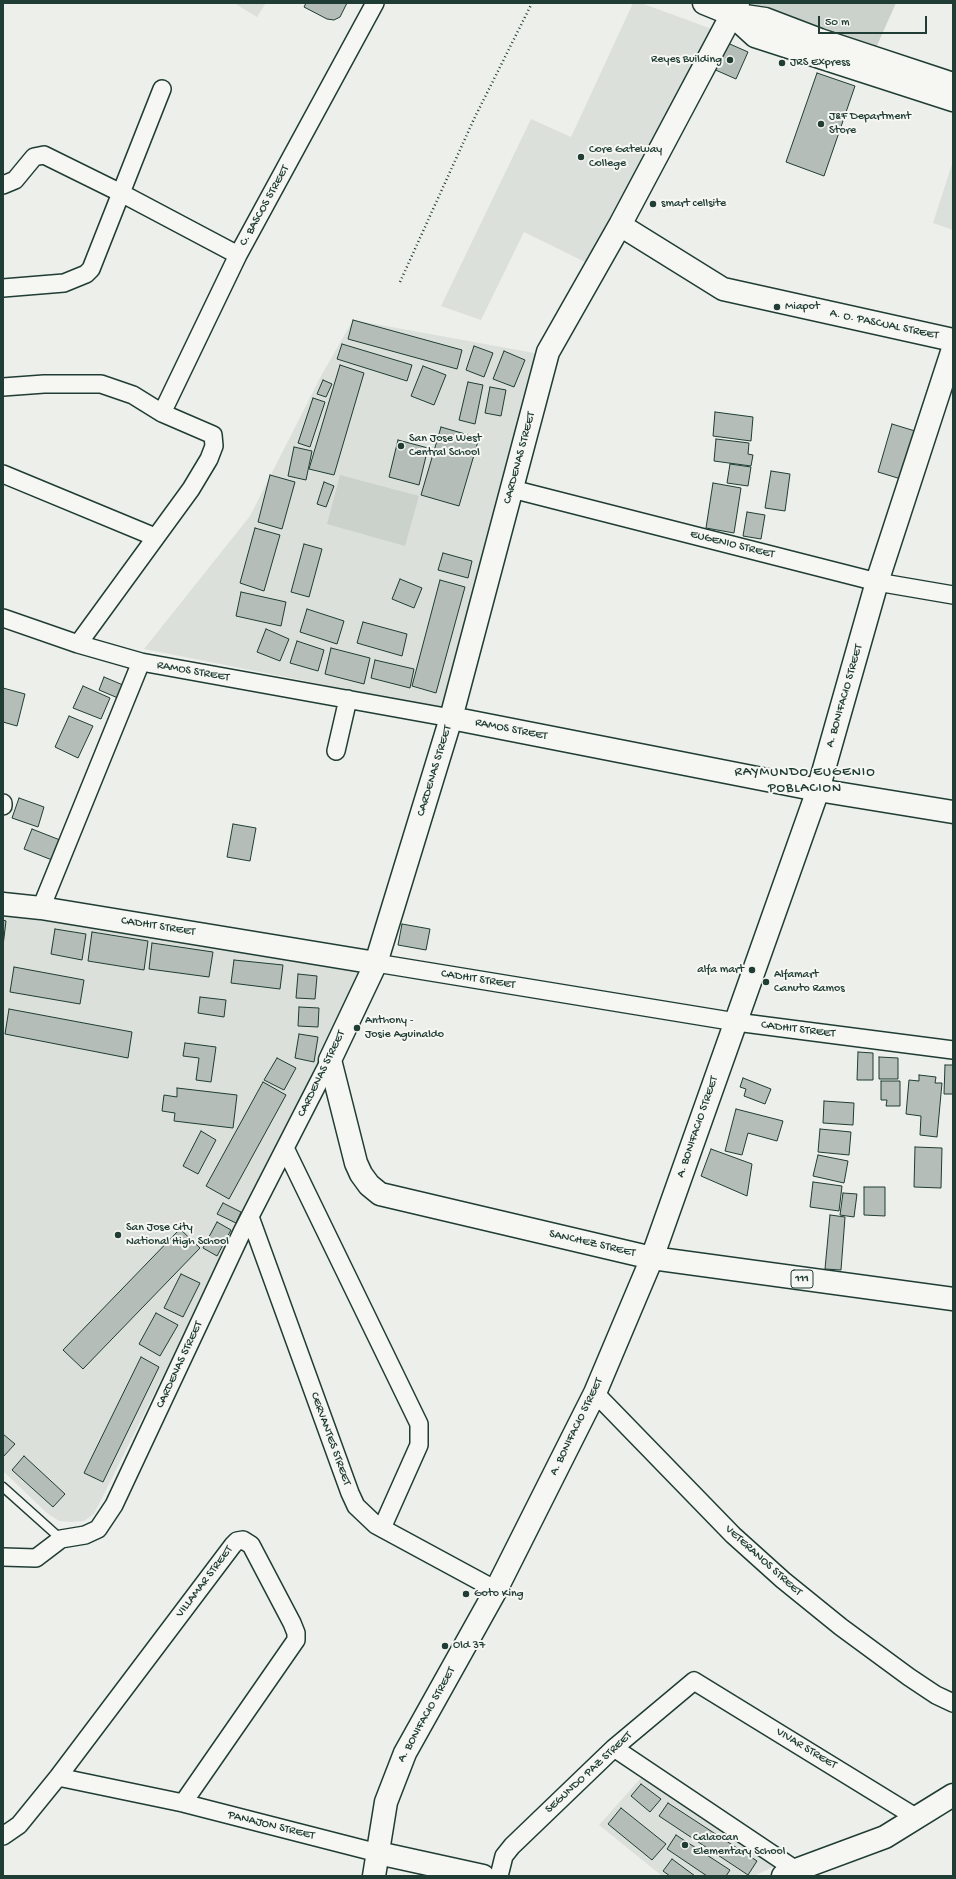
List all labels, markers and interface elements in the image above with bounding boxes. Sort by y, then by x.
scale bar [820,8,929,34]
text: 50 m [825,16,850,30]
place label: Reyes Building [651,53,722,67]
marker: Reyes Building [725,55,735,65]
place label: JRS Express [790,56,850,70]
marker: JRS Express [777,58,787,68]
place label: J&F Department Store [829,110,911,138]
marker: J&F Department Store [816,119,826,129]
place label: Core Gateway College [589,143,662,171]
marker: Core Gateway College [576,152,586,162]
street label: C. BASCOS STREET [237,163,293,249]
place label: smart cellsite [661,197,726,211]
marker: smart cellsite [648,199,658,209]
place label: Miapot [785,300,820,314]
marker: Miapot [772,302,782,312]
street label: A. O. PASCUAL STREET [828,306,940,344]
street label: CARDENAS STREET [501,410,539,506]
place label: San Jose West Central School [409,432,482,460]
marker: San Jose West Central School [396,441,406,451]
street label: EUGENIO STREET [688,528,776,562]
street label: A. BONIFACIO STREET [823,643,867,749]
street label: RAMOS STREET [156,659,230,685]
street label: RAMOS STREET [474,716,548,744]
street label: CARDENAS STREET [414,724,456,818]
district label: RAYMUNDO EUGENIO POBLACION [734,765,876,798]
street label: CADHIT STREET [120,914,196,940]
place label: alfa mart [697,963,744,977]
marker: alfa mart [747,965,757,975]
street label: CADHIT STREET [440,967,516,993]
place label: Alfamart Canuto Ramos [774,968,845,996]
marker: Alfamart Canuto Ramos [761,977,771,987]
place label: Anthony - Josie Aguinaldo [365,1014,444,1042]
street label: CADHIT STREET [760,1018,836,1042]
marker: Anthony - Josie Aguinaldo [352,1023,362,1033]
street label: CARDENAS STREET [295,1028,349,1120]
street label: A. BONIFACIO STREET [674,1074,722,1180]
place label: San Jose City National High School [126,1221,229,1249]
street label: SANCHEZ STREET [548,1227,636,1261]
marker: San Jose City National High School [113,1230,123,1240]
road number: 111 [791,1270,813,1288]
street label: CARDENAS STREET [153,1319,207,1411]
street label: A. BONIFACIO STREET [547,1376,607,1478]
street label: CERVANTES STREET [306,1390,354,1488]
street label: VETERANOS STREET [721,1522,805,1600]
street label: VILLAMAR STREET [173,1543,237,1621]
place label: Goto King [474,1587,524,1601]
marker: Goto King [461,1589,471,1599]
place label: Old 37 [453,1639,485,1653]
marker: Old 37 [440,1641,450,1651]
street label: A. BONIFACIO STREET [395,1665,459,1765]
street label: VIVAR STREET [773,1725,839,1773]
street label: SEGUNDO PAZ STREET [543,1729,635,1817]
street label: PANAJON STREET [226,1808,316,1844]
place label: Calaocan Elementary School [693,1831,785,1859]
marker: Calaocan Elementary School [680,1840,690,1850]

